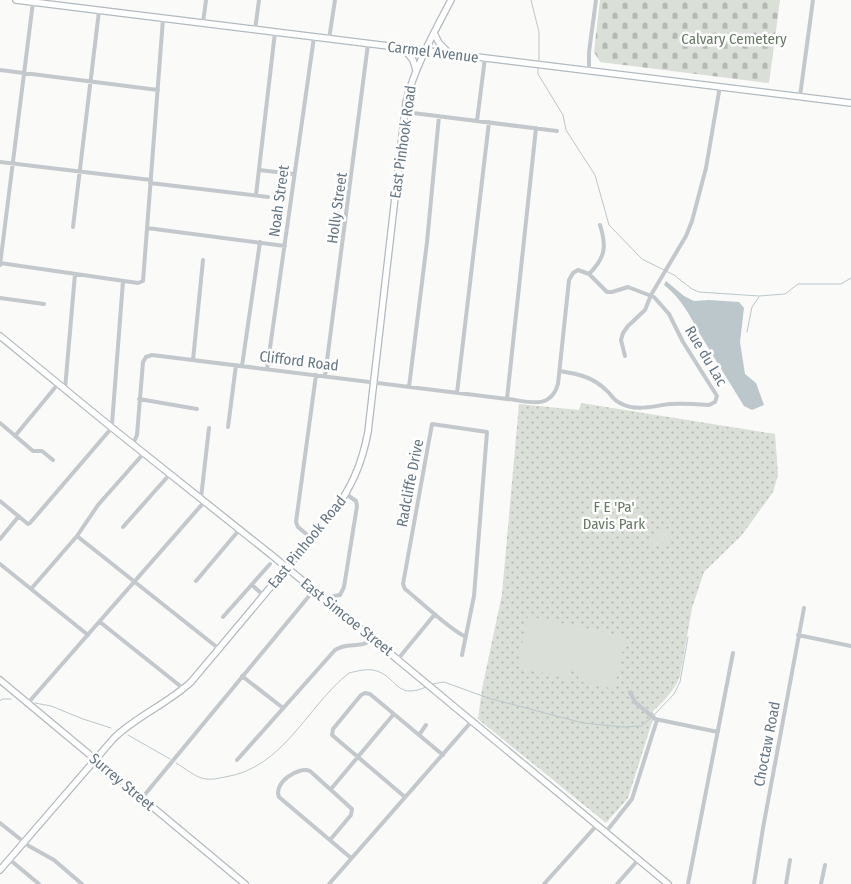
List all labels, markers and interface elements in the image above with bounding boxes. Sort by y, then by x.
park label: Calvary Cemetery [681,30,787,48]
street label: Carmel Avenue [386,37,480,67]
street label: East Pinhook Road [386,84,420,200]
street label: Noah Street [265,164,293,238]
street label: Holly Street [323,171,351,245]
street label: Rue du Lac [681,323,731,390]
street label: Clifford Road [258,347,340,375]
street label: Radcliffe Drive [393,437,427,529]
street label: East Pinhook Road [264,492,350,592]
park label: F E 'Pa' Davis Park [583,498,645,533]
street label: East Simcoe Street [297,574,397,660]
street label: Choctaw Road [750,700,784,788]
street label: Surrey Street [86,749,158,815]

